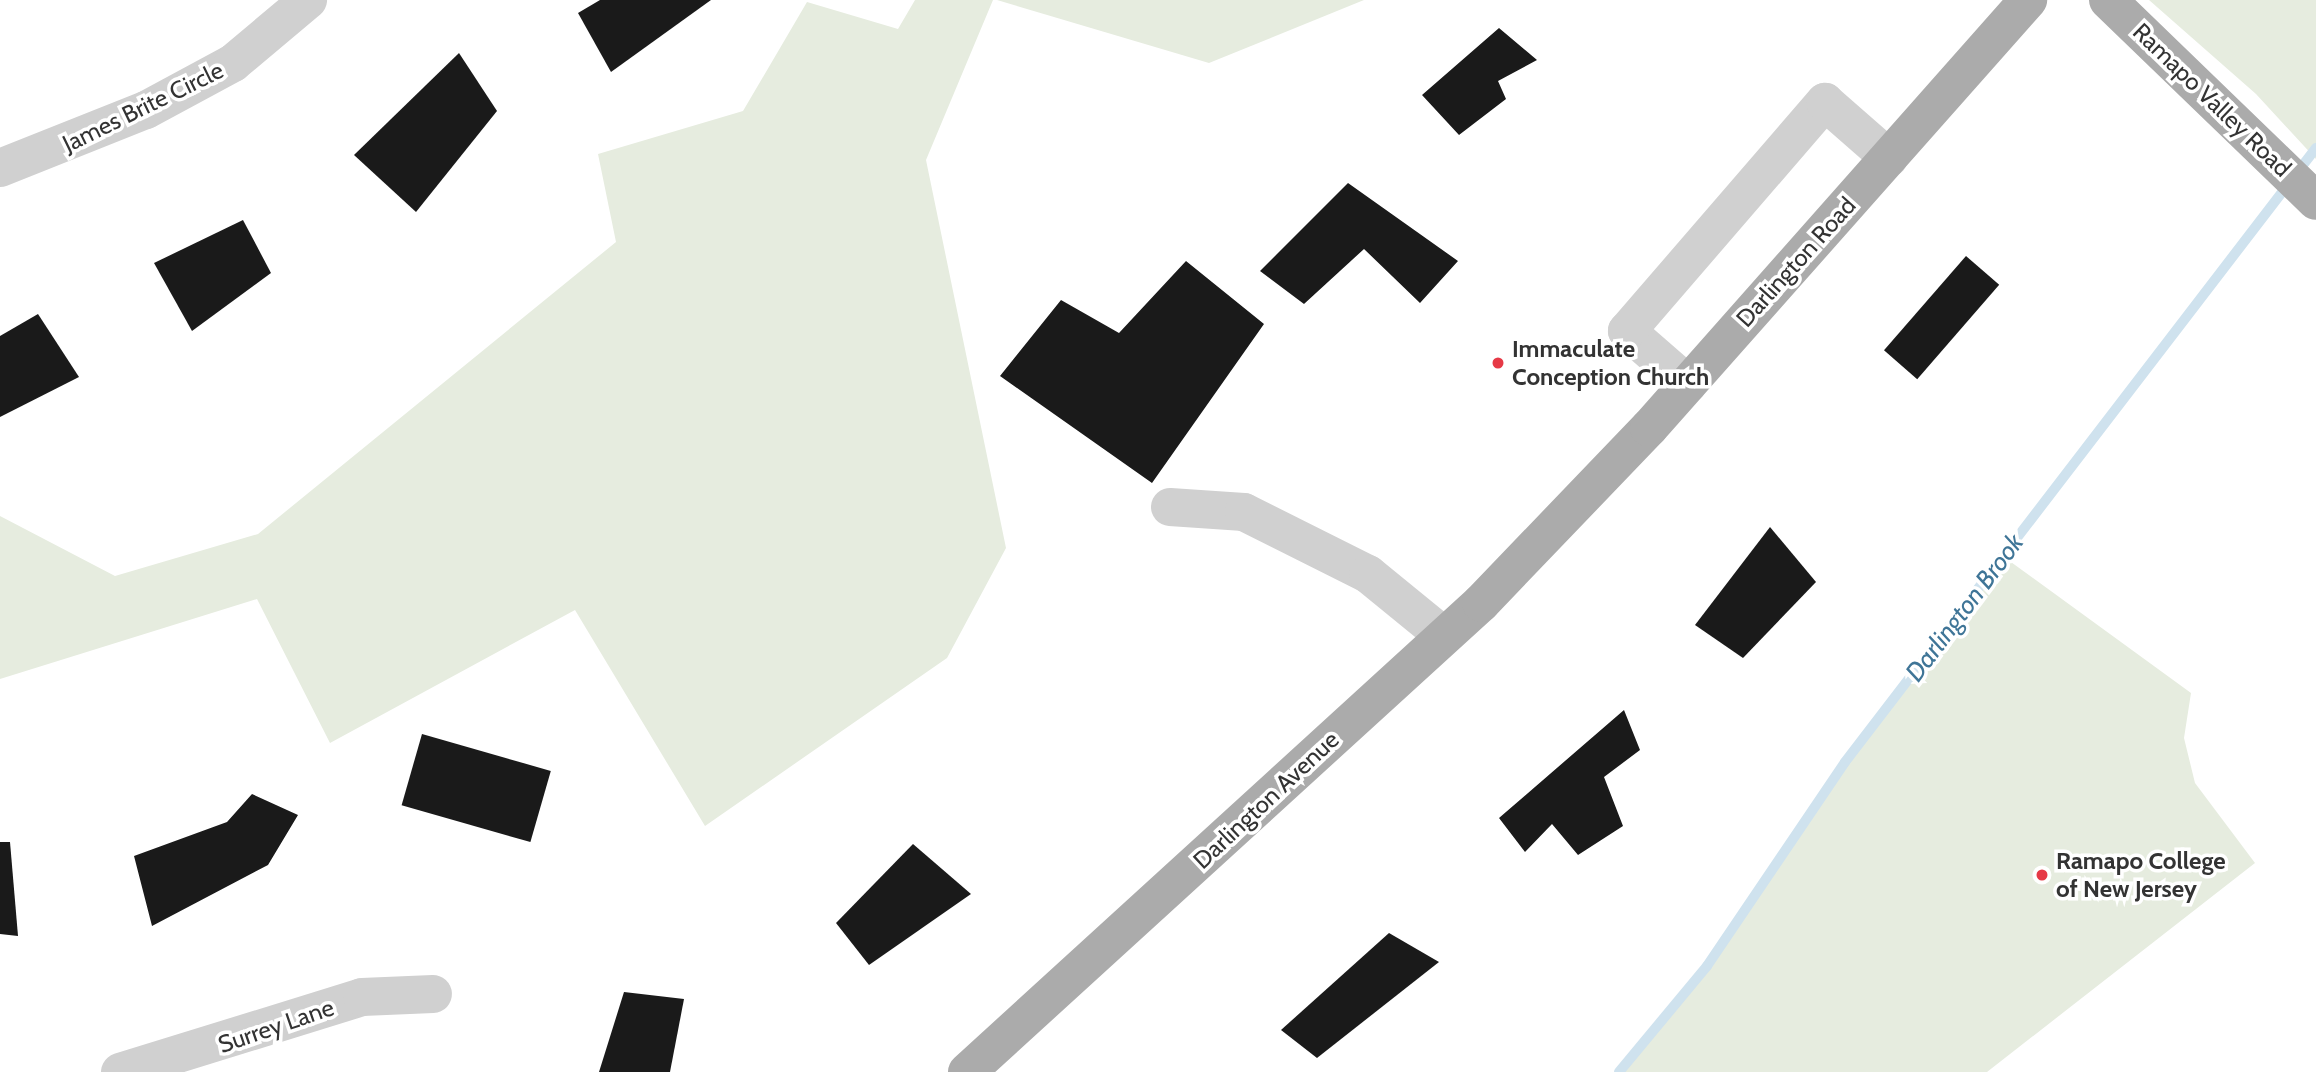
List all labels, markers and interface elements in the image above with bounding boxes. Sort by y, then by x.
street label: Ramapo Valley Road [2127,17,2297,183]
street label: James Brite Circle [58,56,228,158]
street label: Darlington Road [1730,191,1862,333]
place label: Immaculate Conception Church [1512,335,1709,391]
marker: Immaculate Conception Church [1490,355,1506,371]
water label: Darlington Brook [1899,528,2031,688]
street label: Darlington Avenue [1187,725,1345,875]
place label: Ramapo College of New Jersey [2056,847,2226,903]
marker: Ramapo College of New Jersey [2034,867,2050,883]
street label: Surrey Lane [214,993,338,1059]

